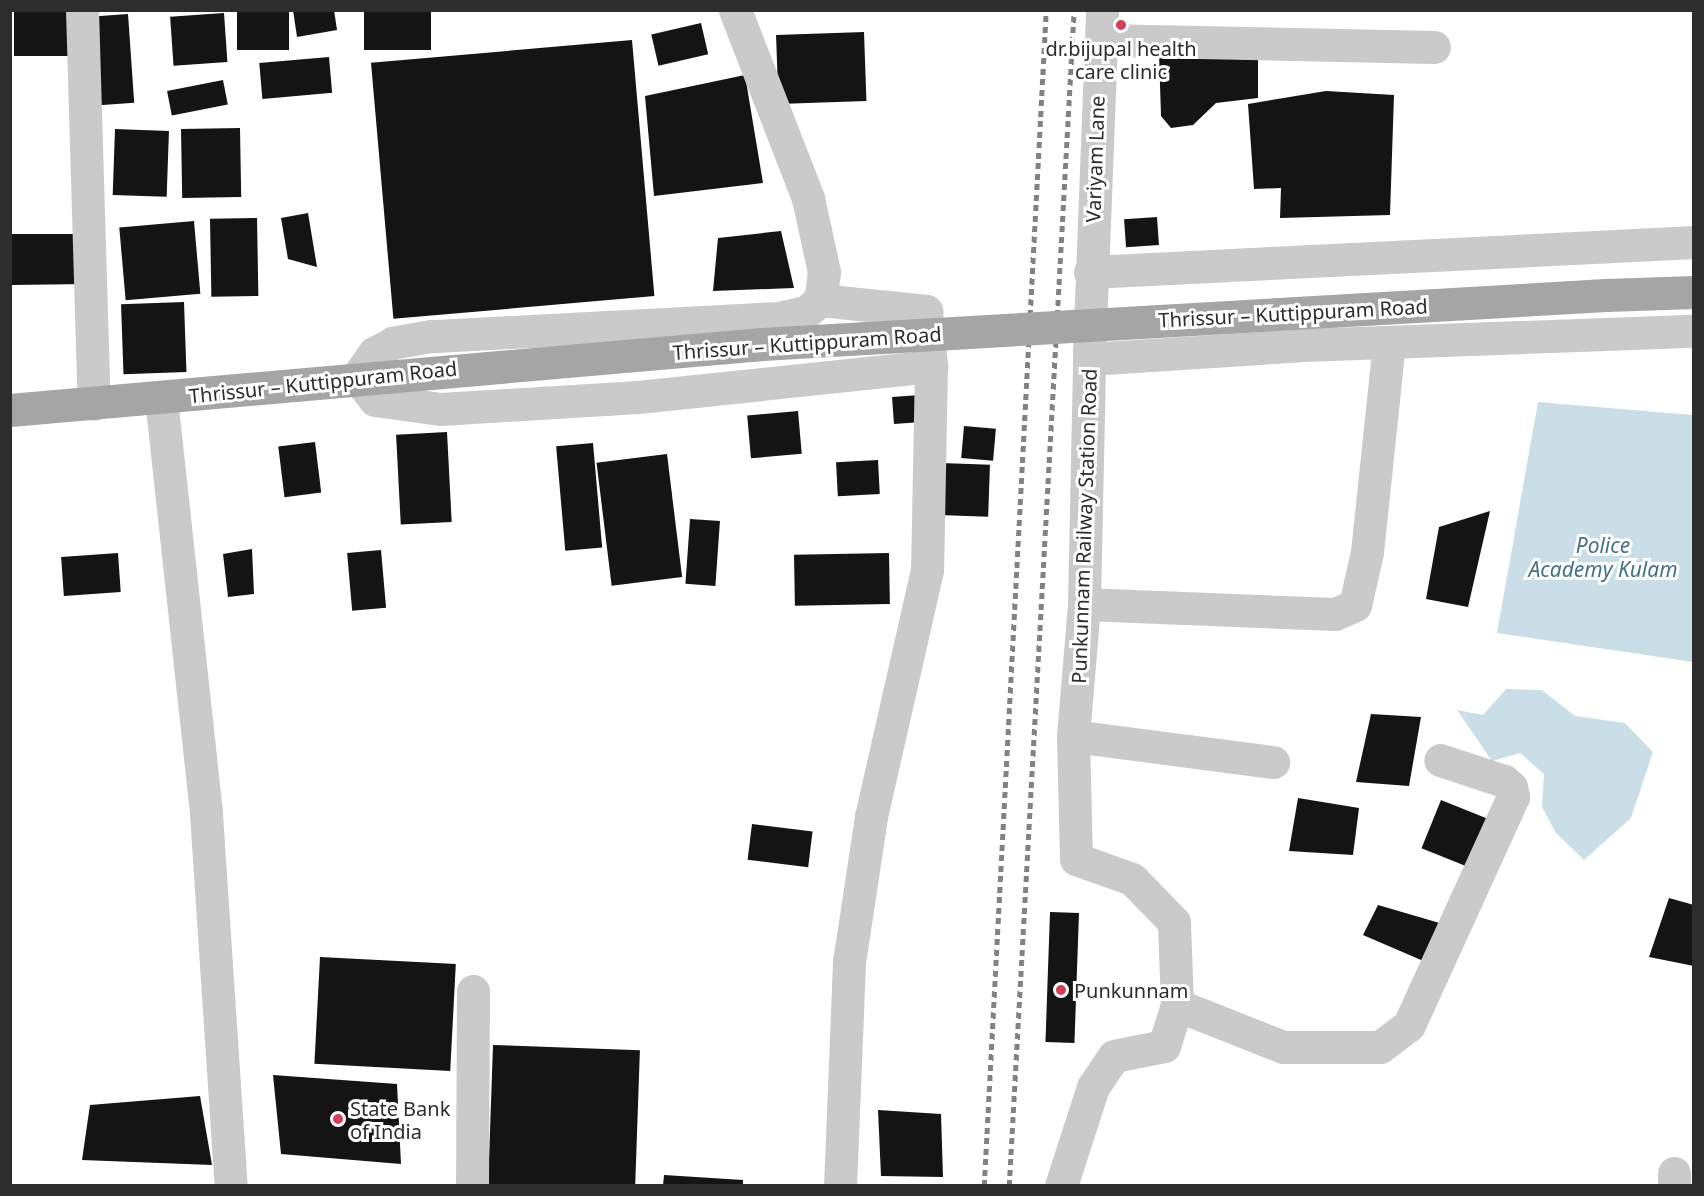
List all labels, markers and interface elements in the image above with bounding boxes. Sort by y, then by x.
marker: dr.bijupal health care clinic [1112,16,1130,34]
place label: dr.bijupal health care clinic [1045,36,1197,83]
street label: Variyam Lane [1081,95,1109,223]
street label: Thrissur – Kuttippuram Road [1158,294,1428,332]
street label: Thrissur – Kuttippuram Road [672,322,942,364]
street label: Thrissur – Kuttippuram Road [188,356,458,408]
street label: Punkunnam Railway Station Road [1067,368,1101,684]
water label: Police Academy Kulam [1528,532,1678,582]
place label: Punkunnam [1074,978,1188,1002]
marker: Punkunnam [1052,981,1070,999]
place label: State Bank of India [350,1096,450,1143]
marker: State Bank of India [331,1112,345,1126]

